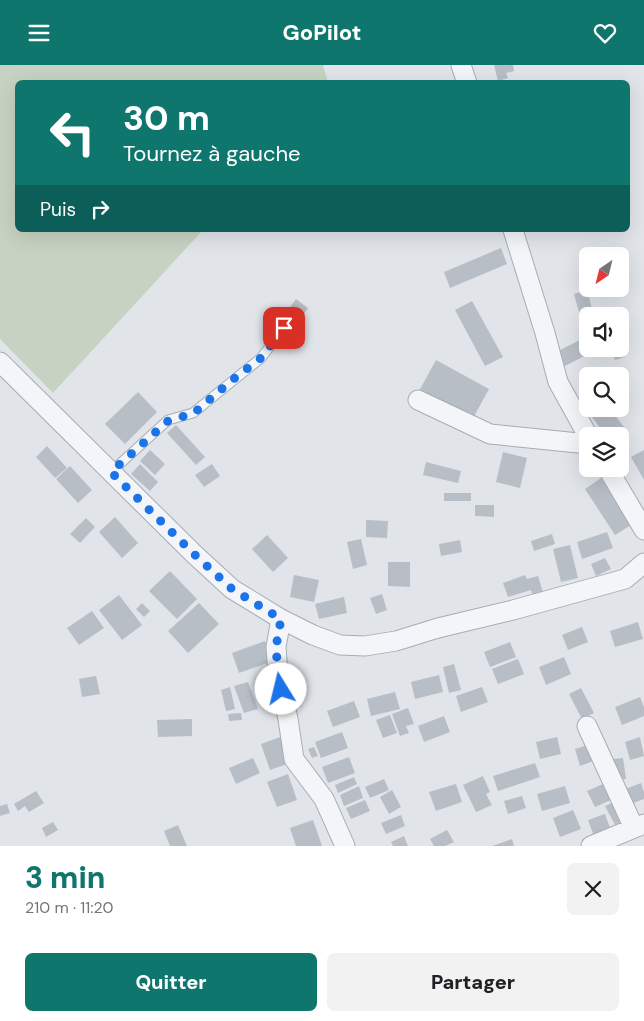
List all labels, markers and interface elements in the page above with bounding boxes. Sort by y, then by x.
text: GoPilot [283,18,361,47]
icon: menu [25,19,53,47]
icon: heart [591,19,619,47]
text: 30 m [123,95,210,141]
icon: left [40,100,105,165]
text: Tournez à gauche [123,139,301,168]
icon: right [86,195,114,223]
text: Puis [40,197,76,222]
north arrow [579,247,629,297]
map controls [579,247,629,477]
pin [263,307,305,349]
button: sound [579,307,629,357]
icon: arrive [270,314,298,342]
button: search [579,367,629,417]
button: layers [579,427,629,477]
position arrow [254,662,306,714]
text: 3 min [25,858,105,897]
button: close [567,863,619,915]
text: 210 m · 11:20 [25,897,114,918]
button: Quitter [25,953,317,1011]
button: Partager [327,953,619,1011]

